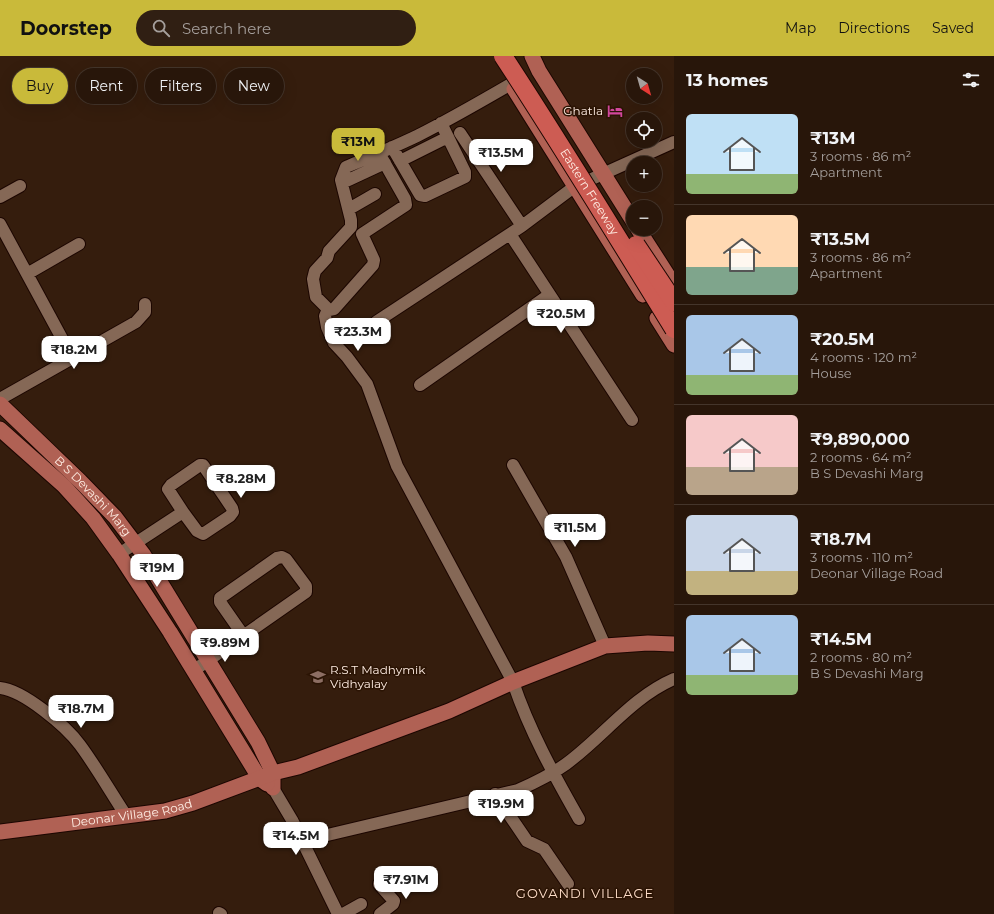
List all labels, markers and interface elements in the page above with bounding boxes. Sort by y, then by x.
search box [136,10,416,46]
text: Doorstep [20,17,112,40]
icon: search [150,17,172,39]
text: Search here [182,19,271,38]
text: Map [785,19,816,37]
text: Directions [838,19,910,37]
text: Saved [932,19,974,37]
chip: Buy [12,68,68,104]
chip: Rent [76,68,137,104]
chip: Filters [145,68,216,104]
chip: New [224,68,284,104]
north arrow [626,68,662,104]
map controls [626,68,662,236]
icon: filters [960,69,982,91]
text: 13 homes [686,70,768,90]
hotel icon: Ghatla [606,102,624,120]
place label: Ghatla [563,103,603,118]
button: locate [626,112,662,148]
pin: ₹13M [334,128,382,162]
text: ₹13M [810,128,855,148]
icon: home [718,130,766,178]
text: ₹13M [341,133,375,149]
pin: ₹13.5M [468,139,534,173]
text: ₹13.5M [478,144,524,160]
street label: Eastern Freeway [557,146,623,238]
text: 3 rooms · 86 m² [810,148,911,164]
button: + [626,156,662,192]
text: Apartment [810,164,882,180]
button: − [626,200,662,236]
text: ₹13.5M [810,229,870,249]
icon: home [718,231,766,279]
text: 3 rooms · 86 m² [810,249,911,265]
text: Apartment [810,265,882,281]
pin: ₹20.5M [528,300,594,334]
text: ₹20.5M [536,305,586,321]
pin: ₹23.3M [325,318,391,352]
text: ₹23.3M [334,323,382,339]
text: ₹20.5M [810,329,874,349]
icon: home [718,331,766,379]
pin: ₹18.2M [41,336,107,370]
text: ₹18.2M [51,341,97,357]
text: 4 rooms · 120 m² [810,349,917,365]
text: House [810,365,852,381]
text: ₹9,890,000 [810,429,910,449]
icon: home [718,431,766,479]
text: 2 rooms · 64 m² [810,449,912,465]
street label: B S Devashi Marg [52,453,135,539]
pin: ₹8.28M [208,465,274,499]
text: B S Devashi Marg [810,465,924,481]
text: ₹8.28M [216,470,266,486]
pin: ₹11.5M [542,514,608,548]
text: ₹11.5M [553,519,597,535]
text: ₹18.7M [810,529,871,549]
icon: home [718,531,766,579]
text: 3 rooms · 110 m² [810,549,913,565]
pin: ₹19M [133,554,181,588]
text: ₹19M [139,559,175,575]
text: Deonar Village Road [810,565,943,581]
pin: ₹9.89M [192,629,258,663]
text: ₹14.5M [810,629,872,649]
icon: home [718,631,766,679]
text: ₹9.89M [200,634,250,650]
text: 2 rooms · 80 m² [810,649,912,665]
place label: R.S.T Madhymik Vidhyalay [330,662,426,691]
text: B S Devashi Marg [810,665,924,681]
school or university icon: R.S.T Madhymik Vidhyalay [309,668,327,686]
pin: ₹18.7M [48,695,114,729]
text: ₹18.7M [58,700,104,716]
pin: ₹19.9M [468,790,534,824]
text: ₹19.9M [478,795,524,811]
street label: Deonar Village Road [70,796,194,830]
pin: ₹14.5M [263,822,329,856]
text: ₹14.5M [272,827,320,843]
pin: ₹7.91M [373,866,439,900]
text: ₹7.91M [383,871,429,887]
district label: GOVANDI VILLAGE [516,885,654,901]

